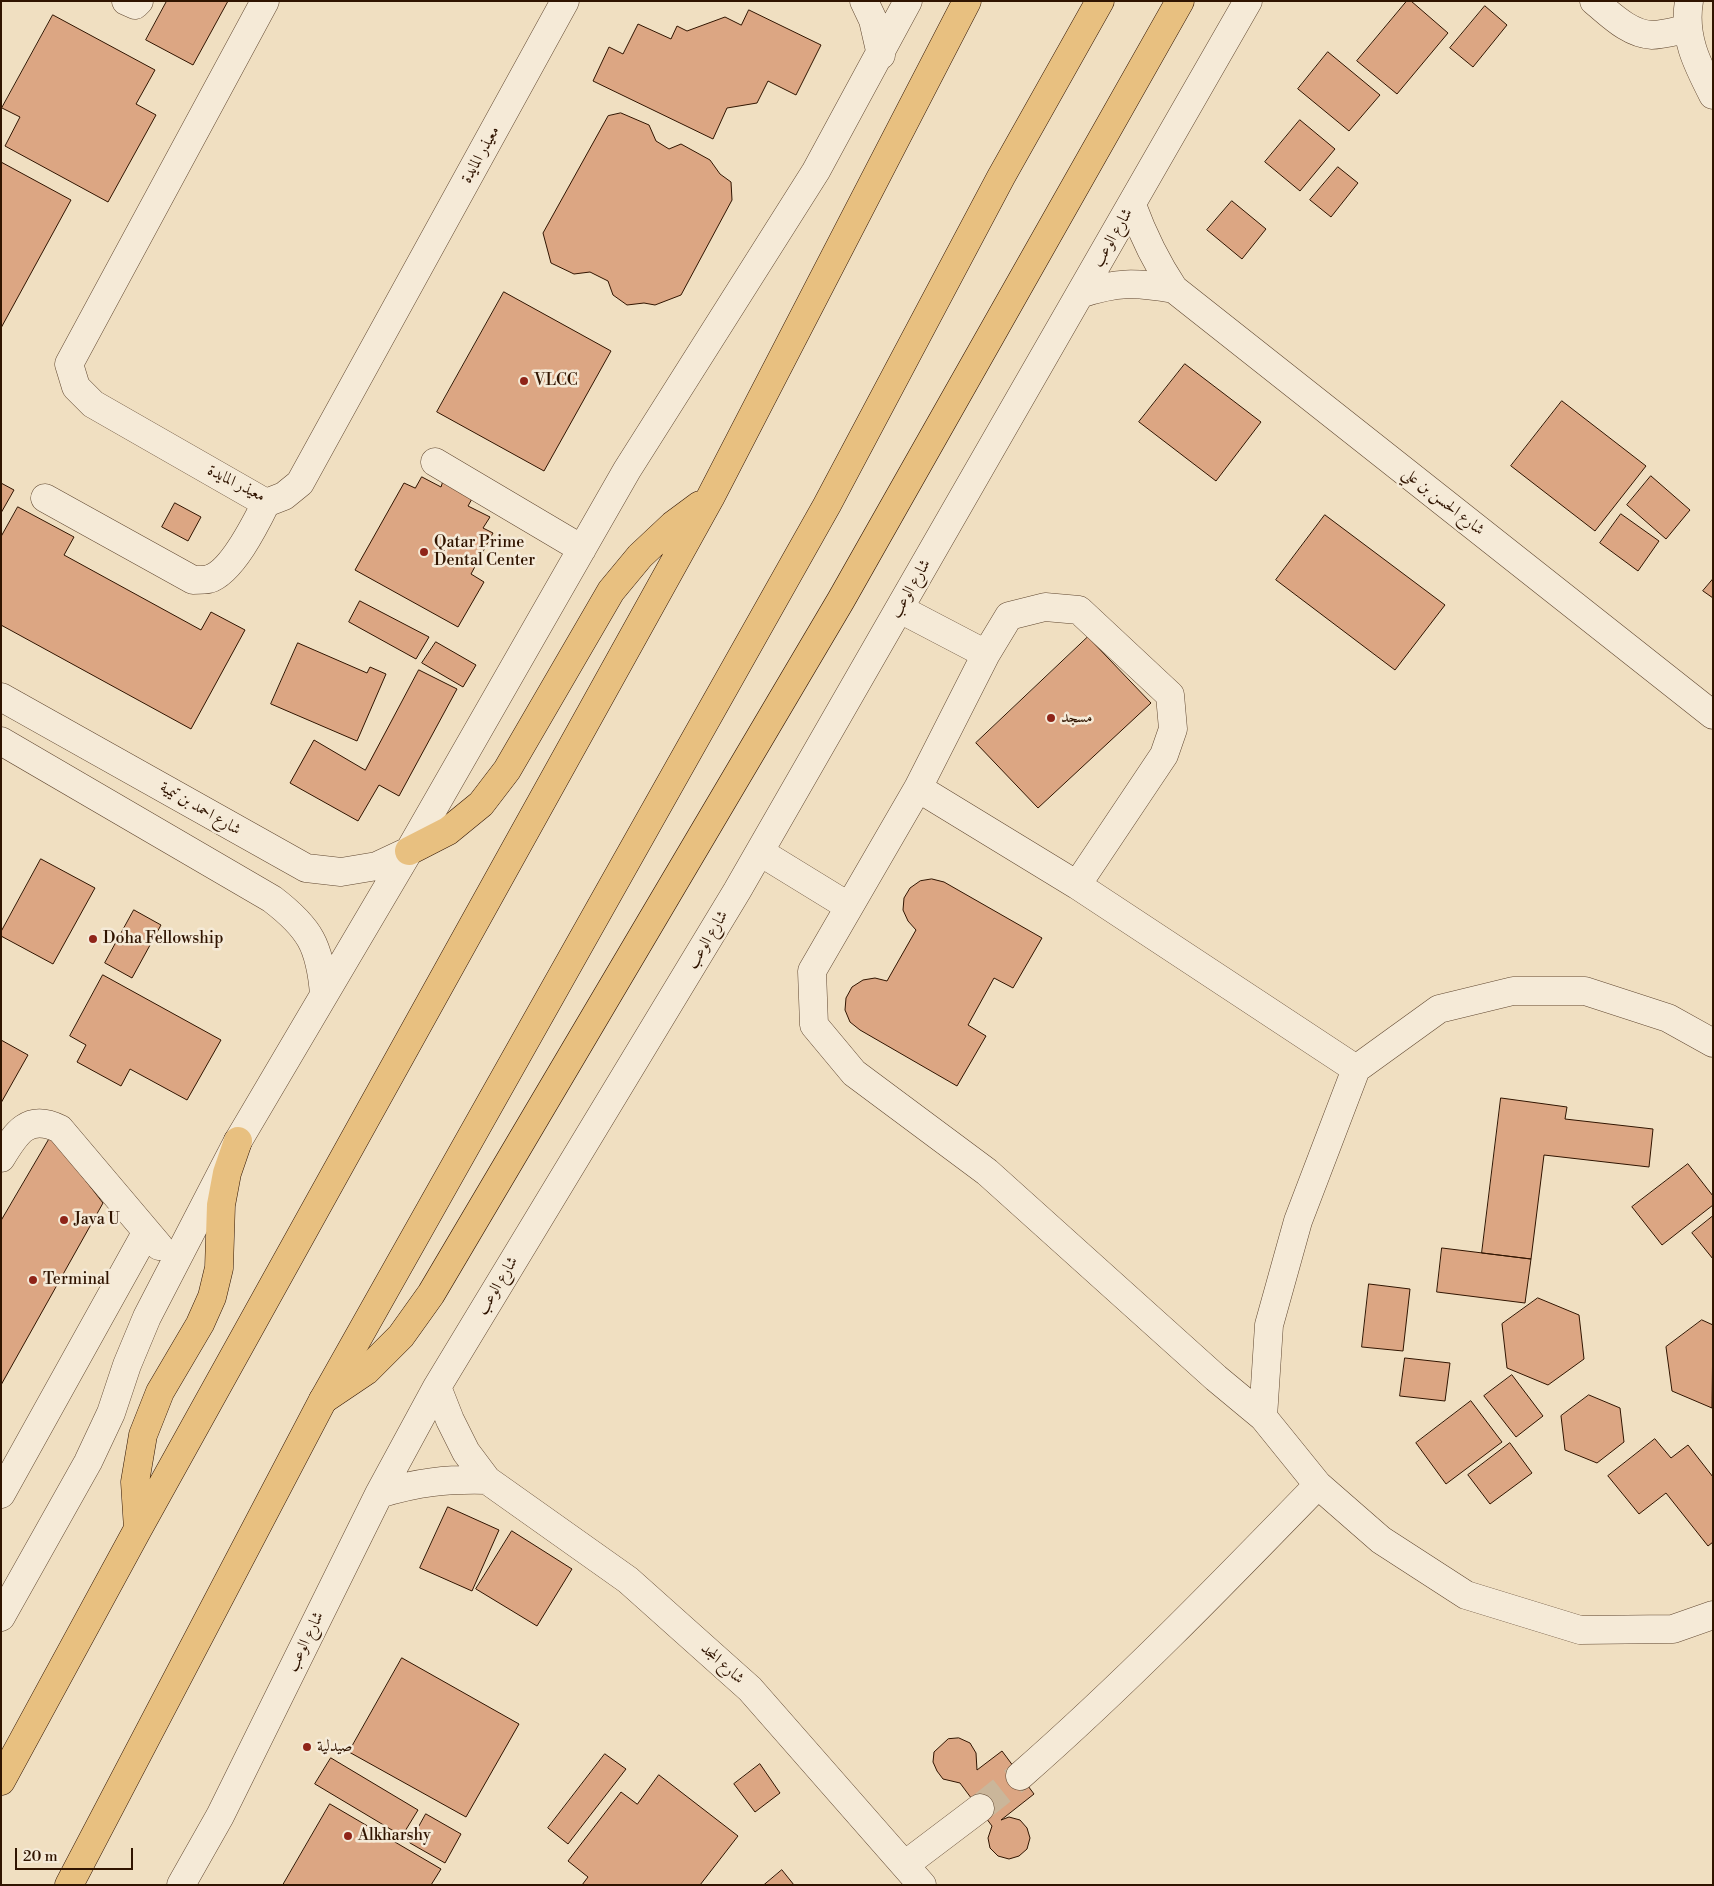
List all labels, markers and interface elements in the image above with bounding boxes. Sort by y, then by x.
street label: معيذر المايدة [457,123,505,187]
street label: شارع الوعب [1089,205,1137,271]
place label: VLCC [534,371,578,391]
marker: VLCC [518,375,530,387]
street label: معيذر المايدة [204,461,268,507]
street label: شارع الحسن بن علي [1398,464,1488,540]
place label: Qatar Prime Dental Center [434,533,535,571]
marker: Qatar Prime Dental Center [418,546,430,558]
street label: شارع الوعب [887,556,935,622]
place label: مسجد [1061,708,1092,728]
marker: مسجد [1045,712,1057,724]
street label: شارع احمد بن تيمية [156,778,244,840]
street label: شارع الوعب [683,907,733,973]
place label: Doha Fellowship [103,929,223,949]
marker: Doha Fellowship [87,933,99,945]
place label: Java U [74,1210,120,1230]
marker: Java U [58,1214,70,1226]
street label: شارع الوعب [473,1253,523,1319]
place label: Terminal [43,1270,110,1290]
marker: Terminal [27,1274,39,1286]
street label: شارع الوعب [283,1609,329,1675]
street label: شارع المجد [696,1639,748,1689]
place label: صيدلية [317,1737,352,1757]
marker: صيدلية [301,1741,313,1753]
place label: Alkharshy [358,1826,431,1846]
marker: Alkharshy [342,1830,354,1842]
scale bar [18,1838,135,1870]
text: 20 m [23,1847,58,1866]

